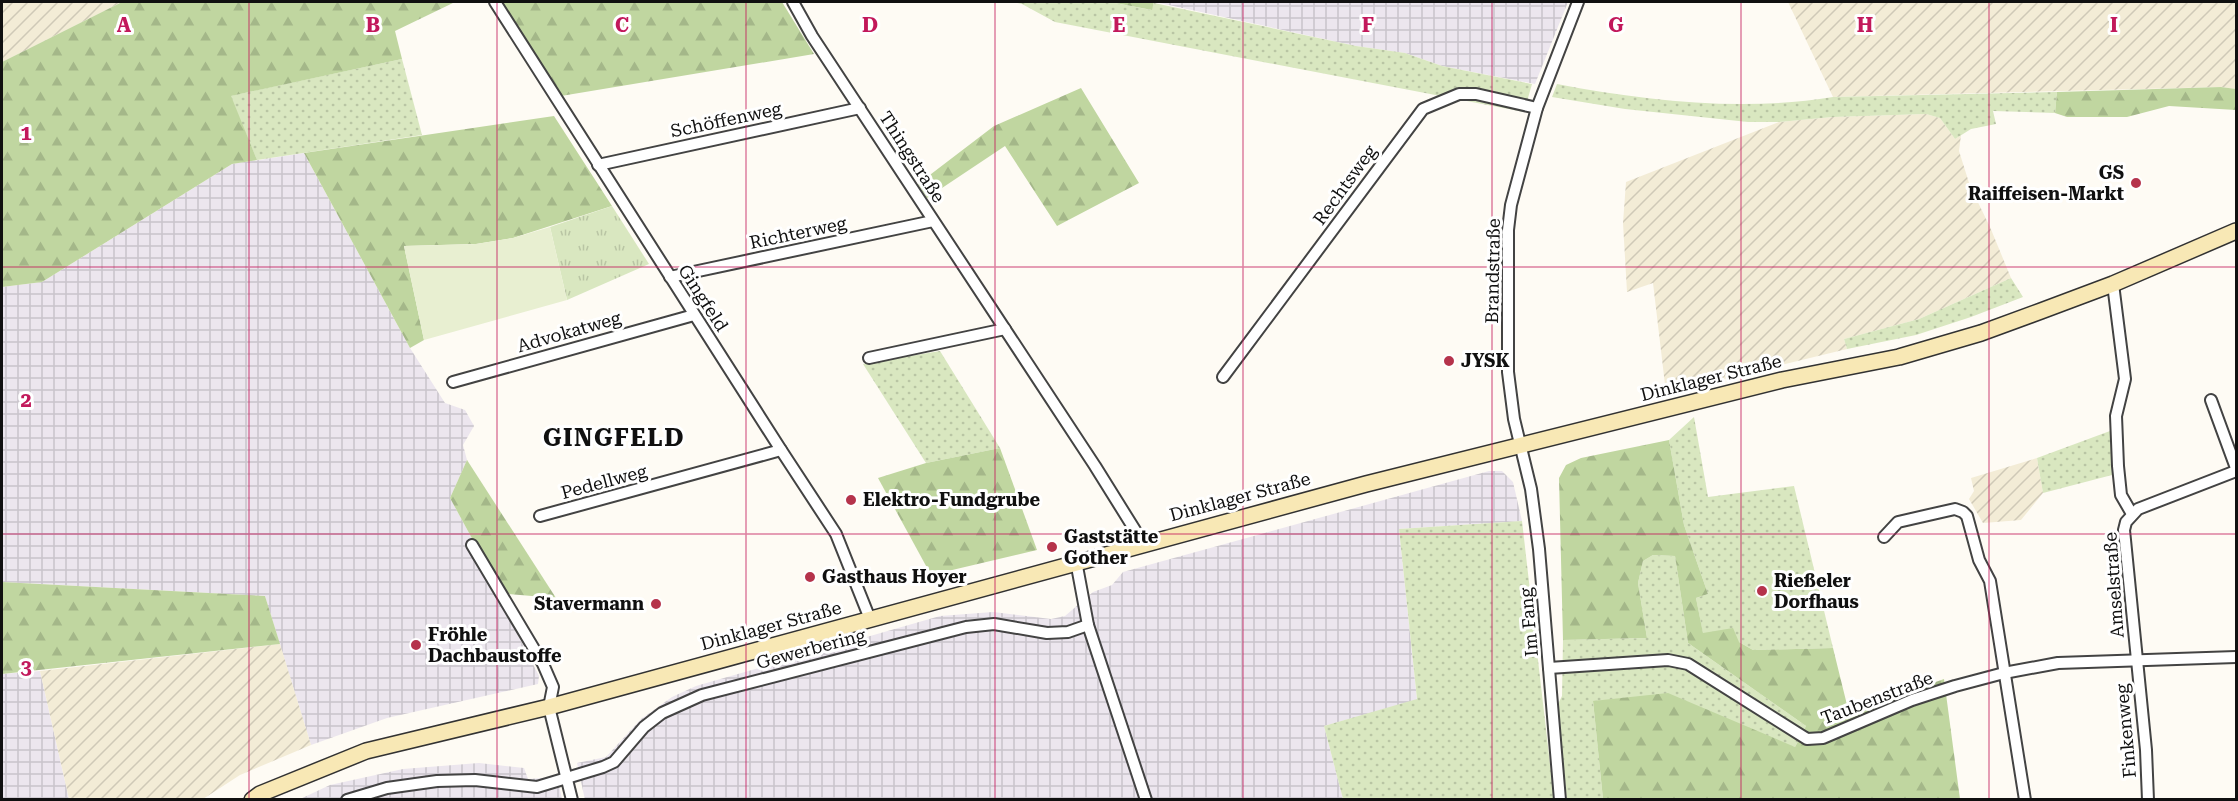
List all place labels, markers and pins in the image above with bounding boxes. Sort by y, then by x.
place label: GS Raiffeisen-Markt [1968,162,2124,204]
marker: GS Raiffeisen-Markt [2129,176,2143,190]
place label: JYSK [1461,350,1510,371]
marker: JYSK [1442,354,1456,368]
place label: Elektro-Fundgrube [863,489,1040,510]
marker: Elektro-Fundgrube [844,493,858,507]
place label: Gaststätte Gother [1064,526,1159,568]
marker: Gaststätte Gother [1045,540,1059,554]
place label: Gasthaus Hoyer [822,566,967,587]
marker: Gasthaus Hoyer [803,570,817,584]
place label: Rießeler Dorfhaus [1774,570,1859,612]
marker: Rießeler Dorfhaus [1755,584,1769,598]
place label: Stavermann [534,593,644,614]
marker: Stavermann [649,597,663,611]
place label: Fröhle Dachbaustoffe [428,624,562,666]
marker: Fröhle Dachbaustoffe [409,638,423,652]

